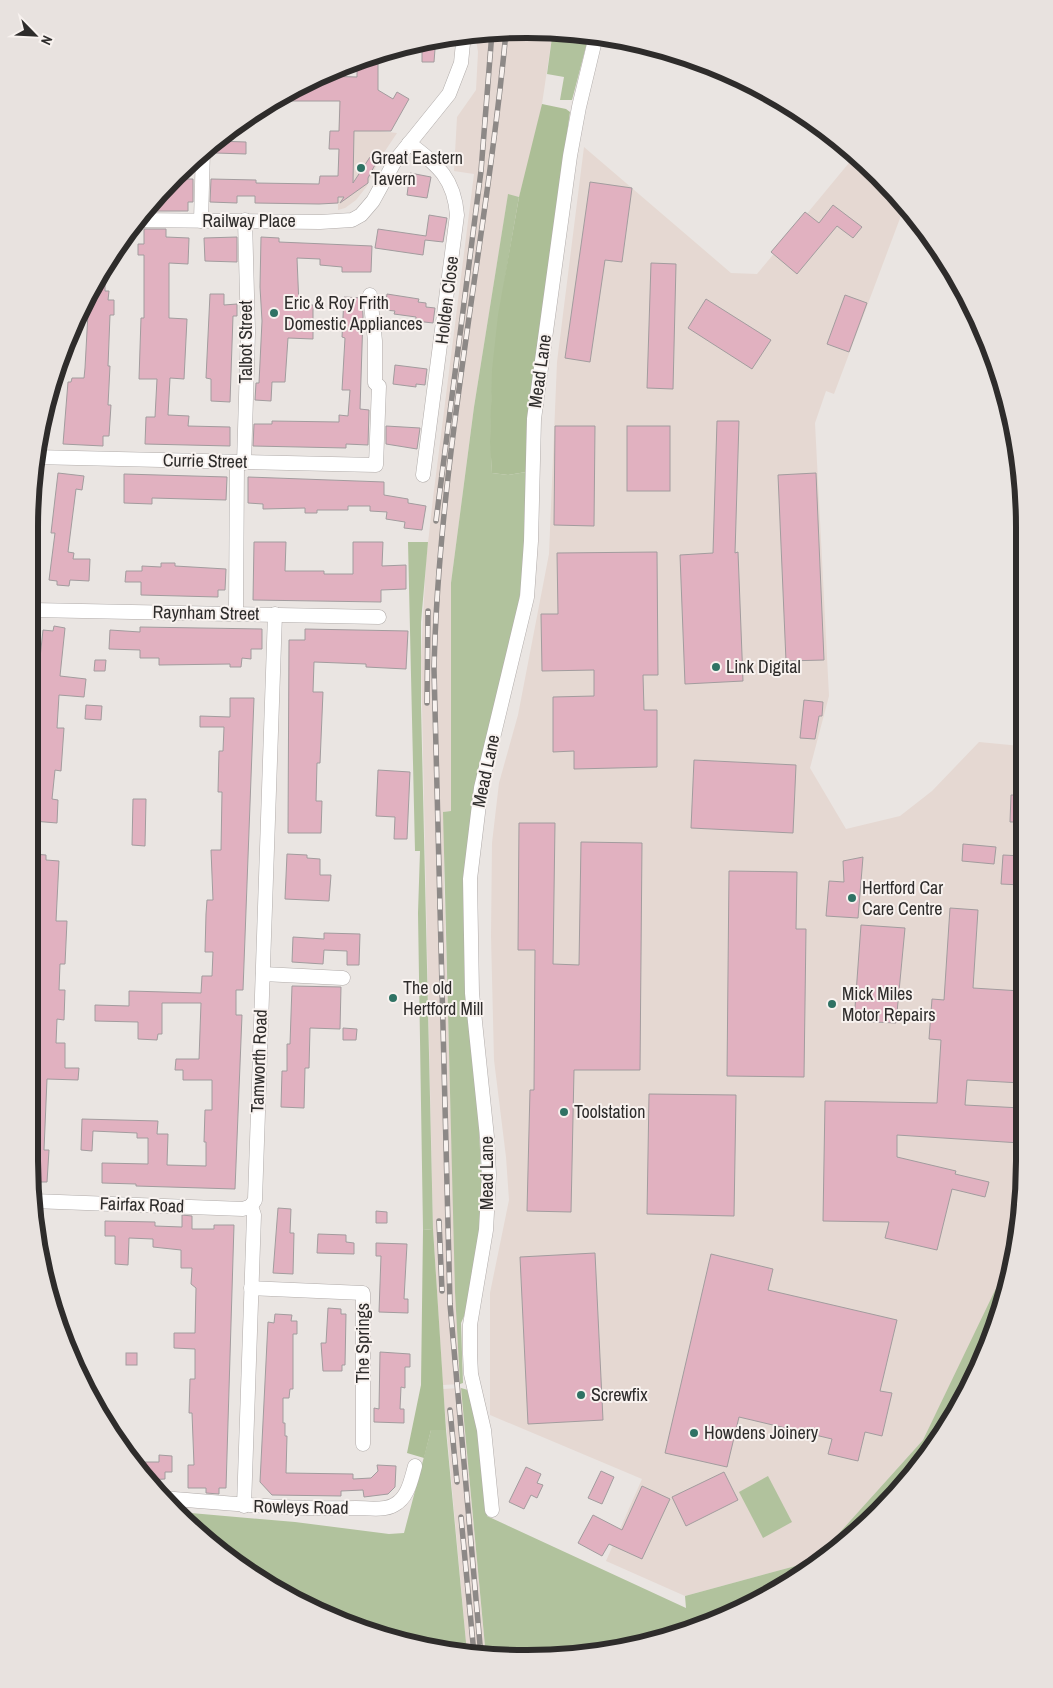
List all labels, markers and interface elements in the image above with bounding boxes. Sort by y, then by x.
north arrow [10,10,60,60]
text: N [37,33,57,48]
place label: Great Eastern Tavern [371,145,463,191]
marker: Great Eastern Tavern [355,162,367,174]
street label: Railway Place [202,208,296,233]
street label: Holden Close [429,254,464,345]
place label: Eric & Roy Frith Domestic Appliances [284,290,423,336]
street label: Talbot Street [233,300,258,384]
marker: Eric & Roy Frith Domestic Appliances [268,307,280,319]
street label: Mead Lane [522,333,557,409]
street label: Currie Street [163,447,247,474]
street label: Raynham Street [152,599,260,626]
place label: Link Digital [726,654,801,679]
marker: Link Digital [710,661,722,673]
street label: Mead Lane [466,732,505,810]
place label: Hertford Car Care Centre [862,875,943,921]
marker: Hertford Car Care Centre [846,892,858,904]
place label: The old Hertford Mill [403,975,483,1021]
place label: Mick Miles Motor Repairs [842,981,936,1027]
marker: The old Hertford Mill [387,992,399,1004]
marker: Mick Miles Motor Repairs [826,998,838,1010]
street label: Tamworth Road [244,1009,273,1113]
place label: Toolstation [574,1099,645,1124]
marker: Toolstation [558,1106,570,1118]
street label: Mead Lane [474,1136,499,1210]
street label: Fairfax Road [99,1191,185,1218]
street label: The Springs [350,1303,375,1383]
place label: Screwfix [591,1382,648,1407]
marker: Screwfix [575,1389,587,1401]
place label: Howdens Joinery [704,1420,819,1445]
marker: Howdens Joinery [688,1427,700,1439]
street label: Rowleys Road [253,1493,349,1520]

